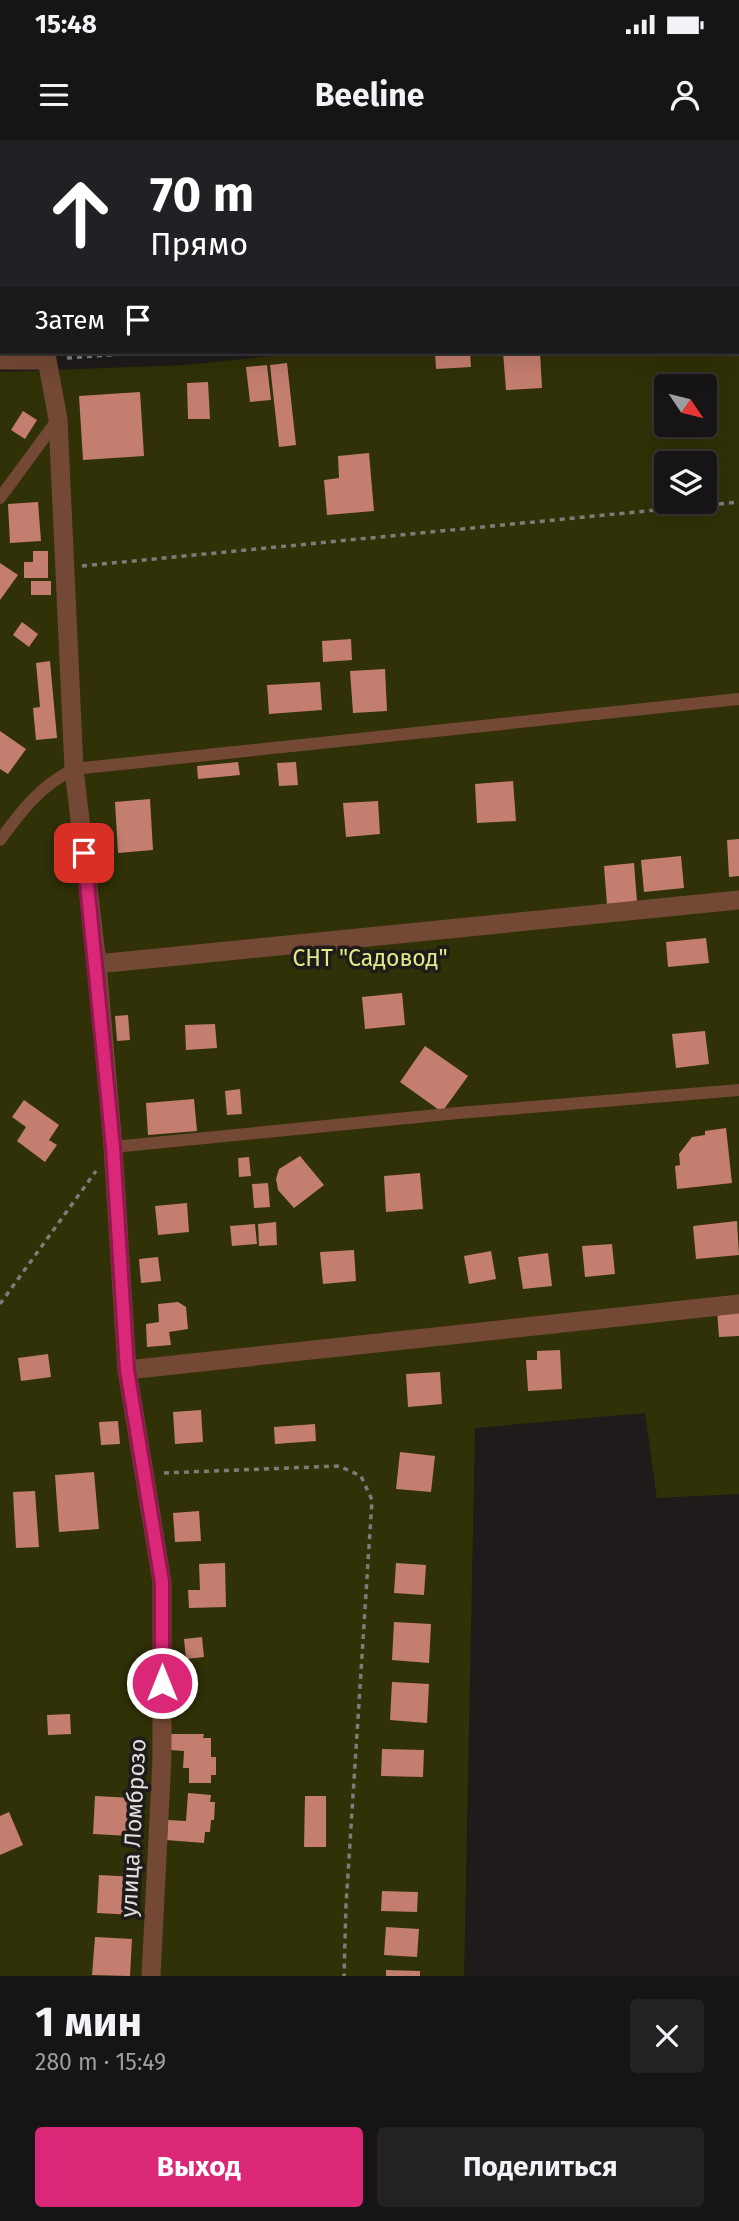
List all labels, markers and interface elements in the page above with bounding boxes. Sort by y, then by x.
text: 15:48 [35,9,97,40]
icon: menu [35,76,73,114]
text: Beeline [315,76,424,114]
icon: person [666,76,704,114]
text: 70 m [150,165,254,224]
icon: ahead [35,168,126,259]
text: Прямо [150,225,248,263]
icon: arrive [119,301,157,339]
text: Затем [35,305,105,336]
north arrow [654,374,718,438]
map controls [654,374,717,514]
button: layers [654,451,717,514]
pin [54,823,114,883]
icon: arrive [65,834,103,872]
park label: СНТ "Садовод" [292,944,448,972]
position arrow [125,1646,199,1720]
street label: улица Ломброзо [114,1738,152,1918]
text: 1 мин [35,1997,142,2047]
button: close [630,1999,704,2073]
text: 280 m · 15:49 [35,2048,166,2076]
button: Выход [35,2127,363,2207]
button: Поделиться [377,2127,704,2207]

